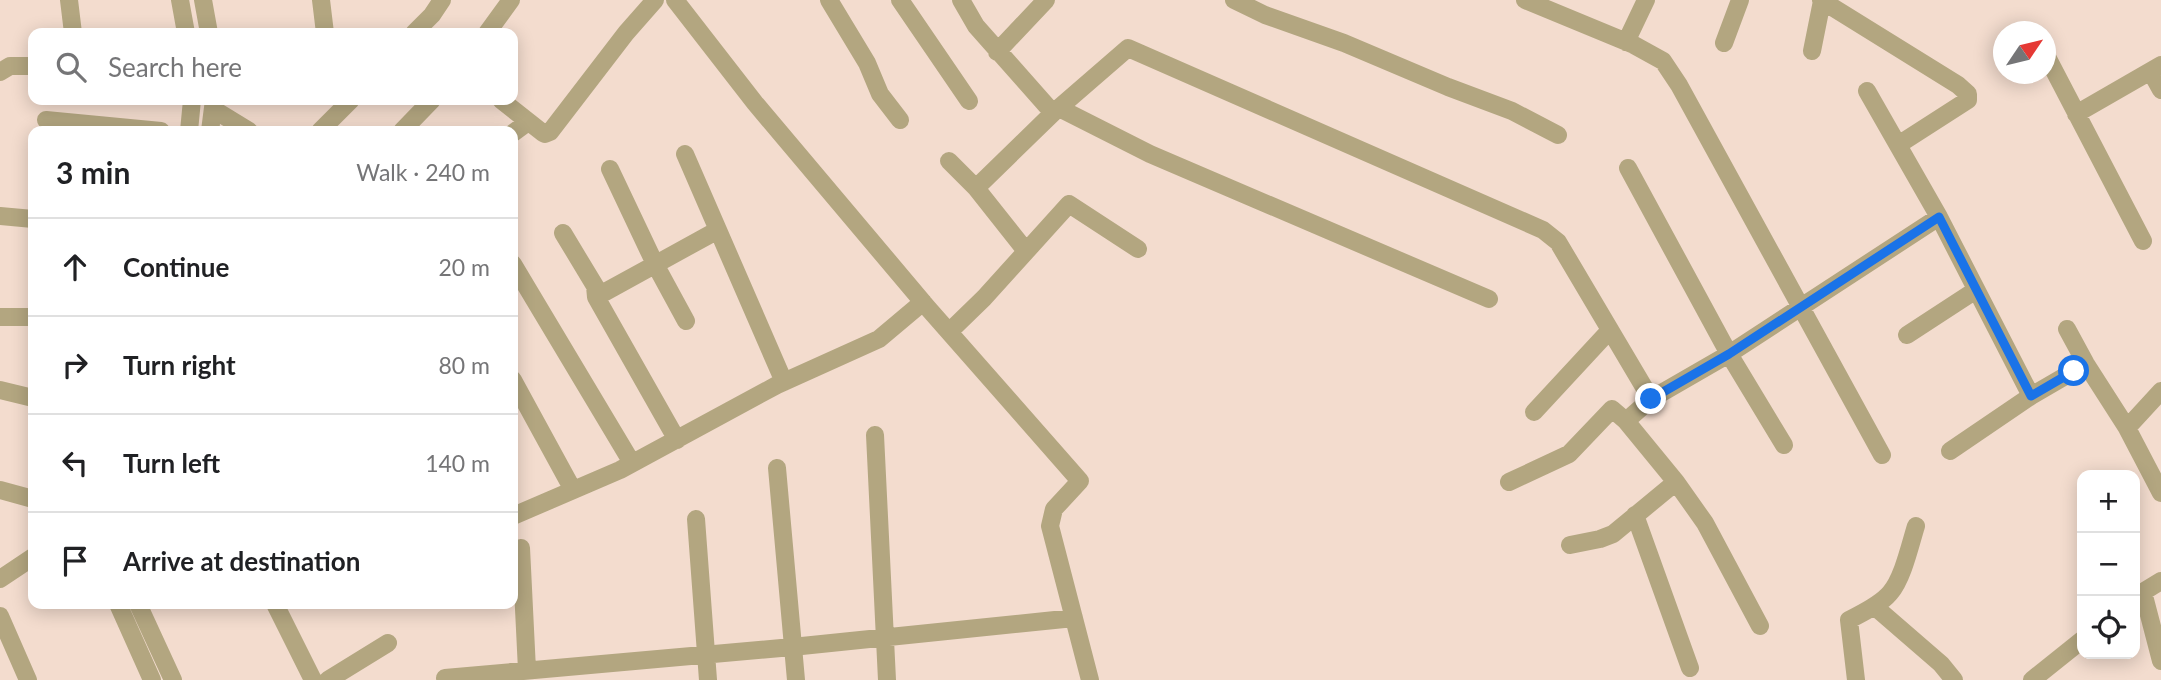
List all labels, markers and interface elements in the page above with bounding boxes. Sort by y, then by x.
north arrow [1993,21,2056,84]
search box [28,28,518,105]
icon: search [52,48,90,86]
text: Search here [108,51,242,83]
text: 3 min [56,154,130,190]
text: Walk · 240 m [356,158,490,186]
icon: ahead [56,248,94,286]
text: Continue [123,251,229,283]
text: 20 m [439,253,490,281]
icon: right [56,346,94,384]
text: Turn right [123,349,236,381]
text: 80 m [439,351,490,379]
route start [2058,355,2089,386]
route end [1635,383,1666,414]
icon: left [56,444,94,482]
text: Turn left [123,447,220,479]
text: 140 m [425,449,490,477]
map controls [2077,470,2140,659]
button: + [2077,470,2140,533]
button: − [2077,533,2140,596]
icon: arrive [56,542,94,580]
text: Arrive at destination [123,545,360,577]
button: locate [2077,596,2140,659]

